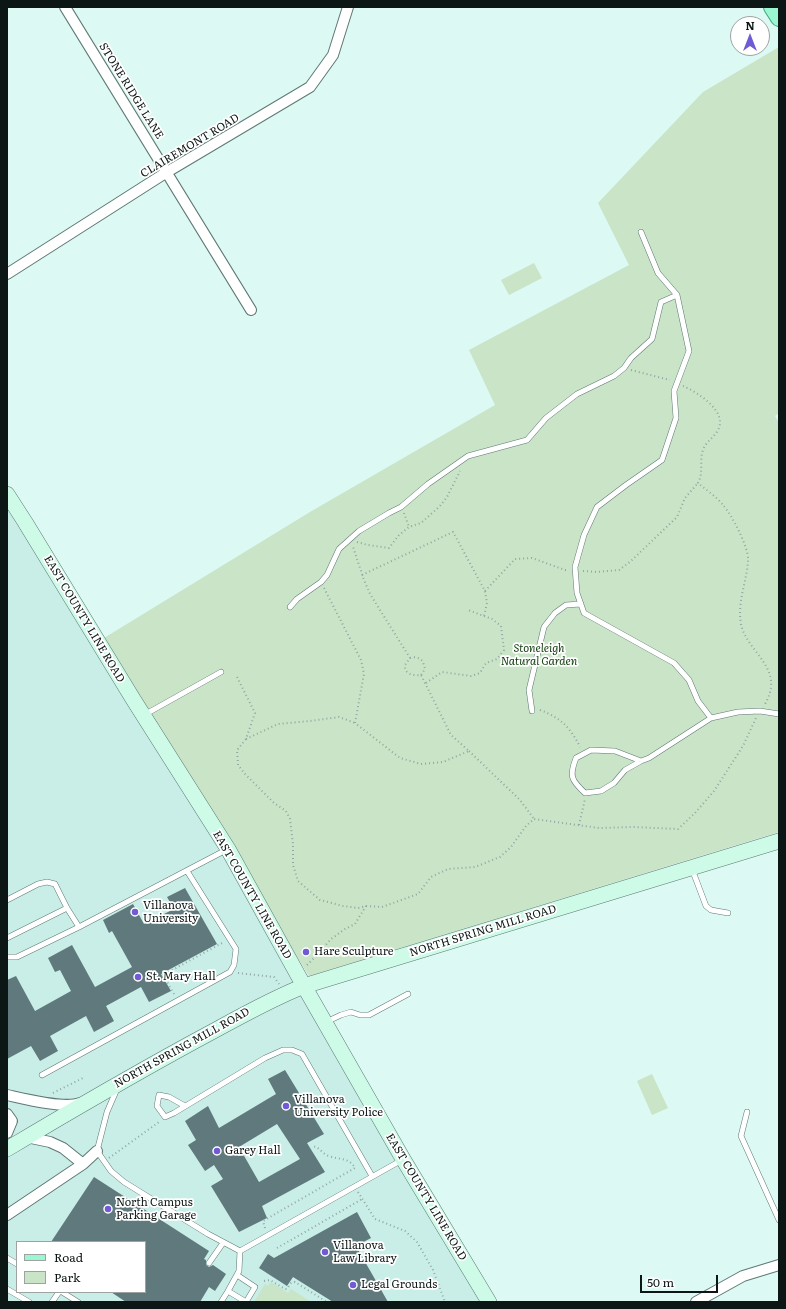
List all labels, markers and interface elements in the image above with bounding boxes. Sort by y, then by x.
north arrow [730,16,770,56]
text: N [745,17,755,33]
street label: STONE RIDGE LANE [96,41,166,141]
street label: CLAIREMONT ROAD [138,111,242,181]
street label: EAST COUNTY LINE ROAD [41,553,127,685]
park label: Stoneleigh Natural Garden [501,642,577,668]
street label: EAST COUNTY LINE ROAD [210,829,294,961]
place label: Villanova University [143,899,198,925]
street label: NORTH SPRING MILL ROAD [408,902,558,960]
marker: Villanova University [130,907,140,917]
place label: Hare Sculpture [314,945,393,959]
marker: Hare Sculpture [301,947,311,957]
place label: St. Mary Hall [146,970,216,984]
marker: St. Mary Hall [133,972,143,982]
street label: NORTH SPRING MILL ROAD [112,1005,252,1091]
place label: Villanova University Police [294,1093,383,1119]
marker: Villanova University Police [281,1101,291,1111]
street label: EAST COUNTY LINE ROAD [383,1131,469,1263]
place label: Garey Hall [225,1144,281,1158]
marker: Garey Hall [212,1146,222,1156]
place label: North Campus Parking Garage [116,1196,196,1222]
marker: North Campus Parking Garage [103,1204,113,1214]
place label: Villanova Law Library [333,1239,397,1265]
legend [16,1241,146,1293]
marker: Villanova Law Library [320,1247,330,1257]
text: Road [54,1248,83,1266]
scale bar [642,1267,720,1293]
text: Park [54,1268,80,1286]
text: 50 m [647,1273,674,1291]
place label: Legal Grounds [361,1278,437,1292]
marker: Legal Grounds [348,1280,358,1290]

